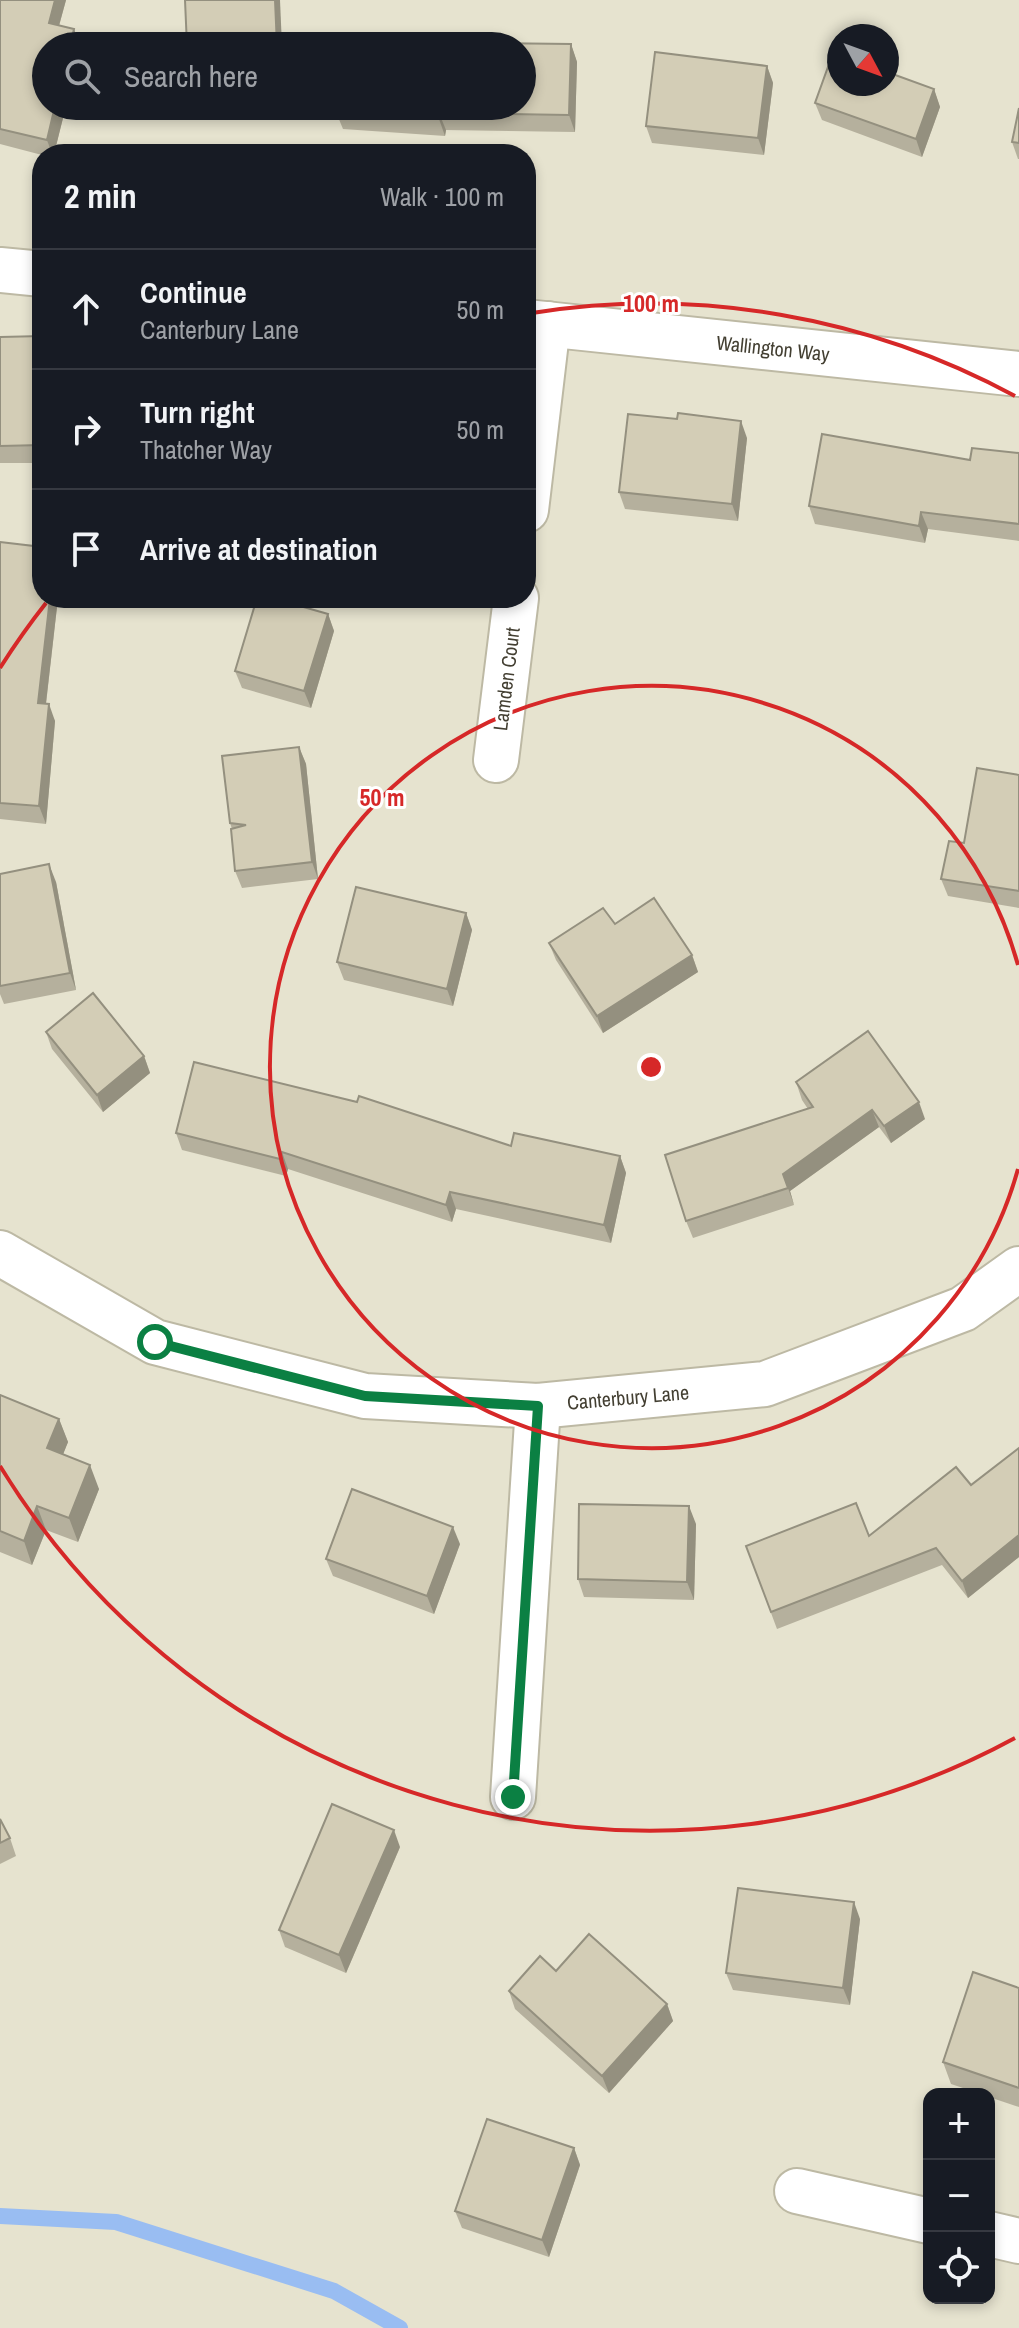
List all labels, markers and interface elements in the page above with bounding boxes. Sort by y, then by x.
north arrow [827,24,899,96]
search box [32,32,536,120]
icon: search [60,54,104,98]
text: Search here [124,56,258,96]
text: 2 min [64,173,137,219]
text: Walk · 100 m [380,179,504,214]
text: Continue [140,272,247,312]
icon: ahead [64,287,108,331]
text: 100 m [623,287,679,319]
text: 50 m [457,292,504,327]
text: Canterbury Lane [140,312,299,347]
street label: Wallington Way [715,329,832,367]
text: Turn right [140,392,254,432]
icon: right [64,407,108,451]
text: 50 m [457,412,504,447]
text: Thatcher Way [140,432,272,467]
icon: arrive [64,527,108,571]
text: Arrive at destination [140,529,378,569]
street label: Lamden Court [486,625,526,732]
text: 50 m [360,781,404,813]
centre of rings [637,1053,665,1081]
route start [137,1324,173,1360]
street label: Canterbury Lane [566,1378,690,1416]
route end [495,1779,531,1815]
map controls [923,2088,995,2304]
button: + [923,2088,995,2160]
button: − [923,2160,995,2232]
button: locate [923,2232,995,2304]

